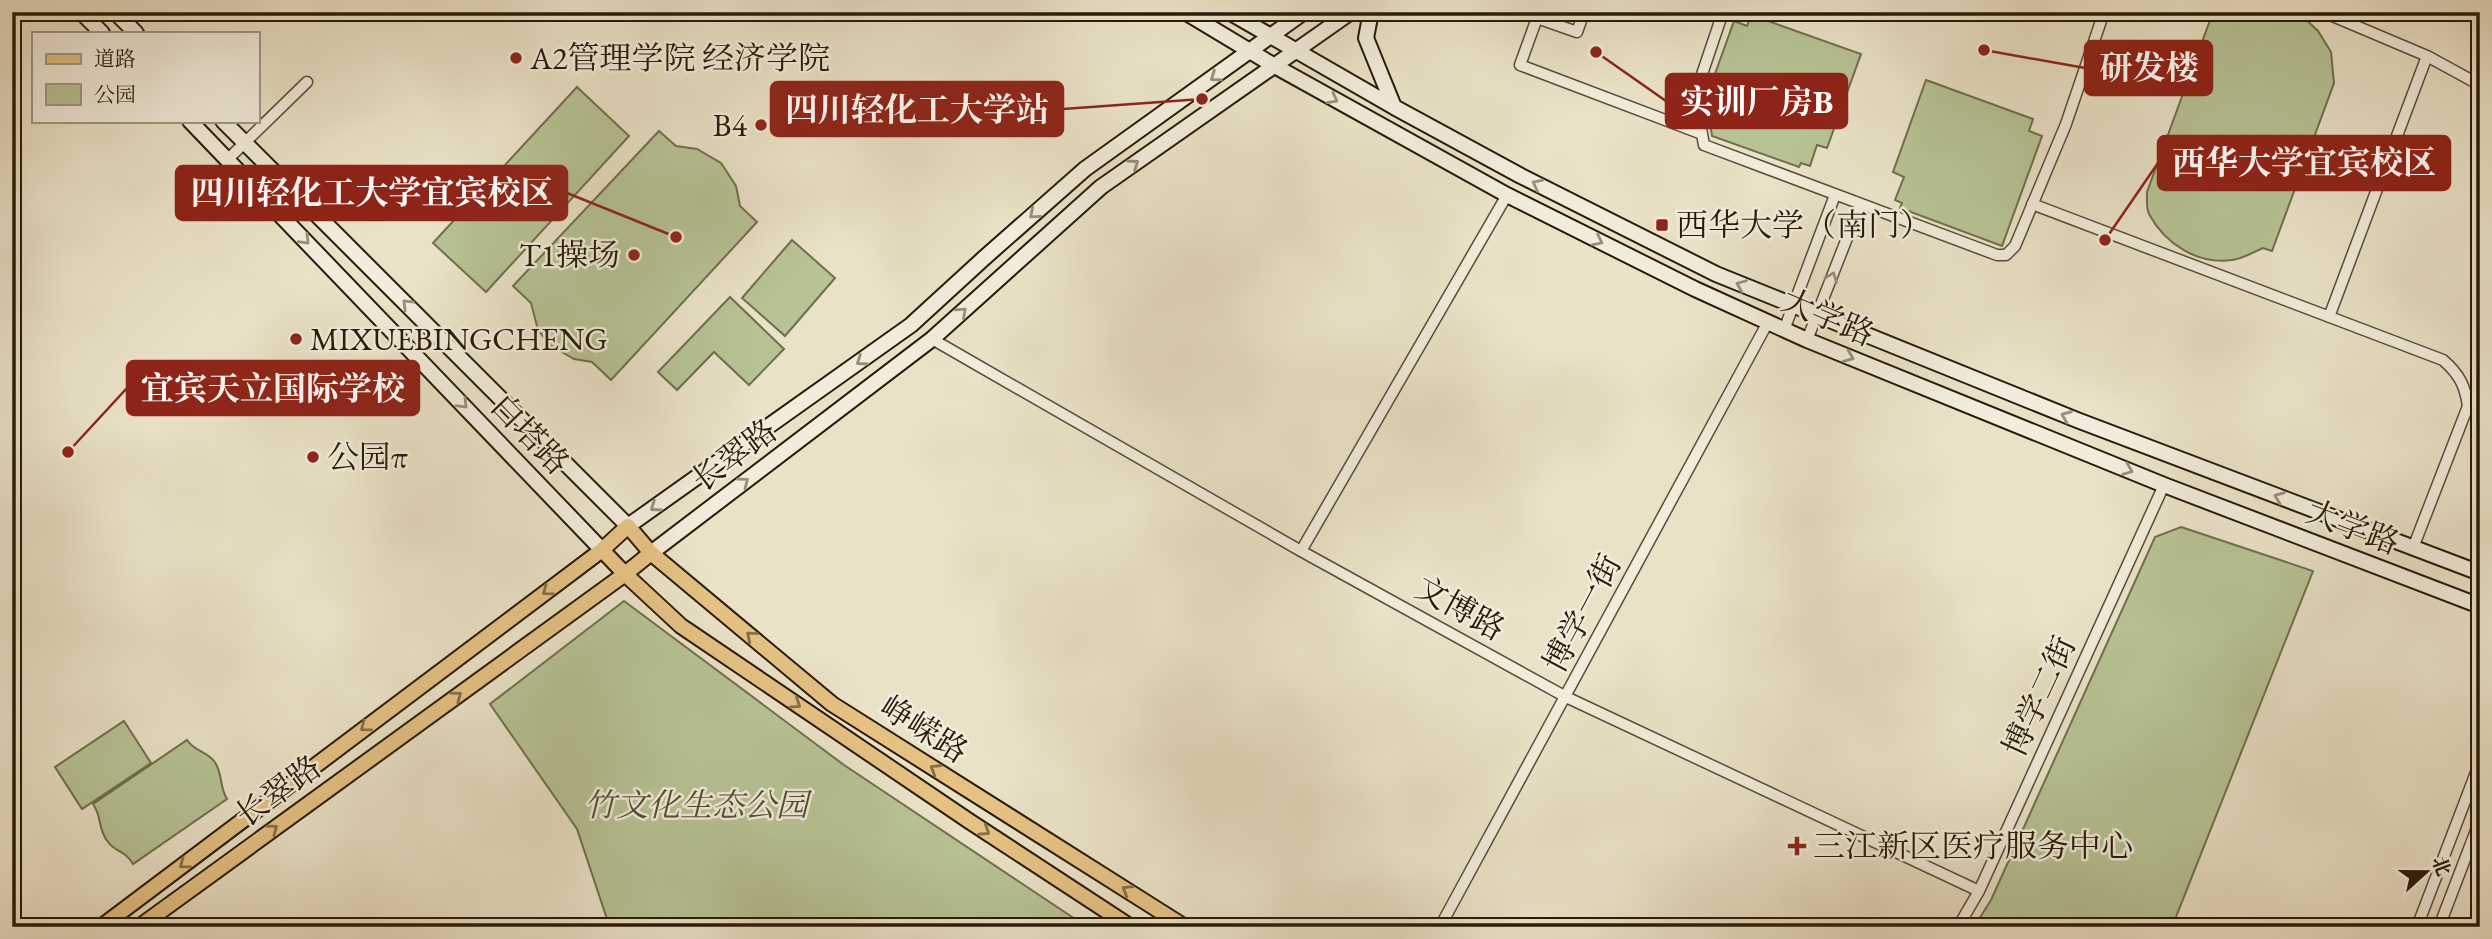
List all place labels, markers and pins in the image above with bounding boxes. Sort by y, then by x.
place label: A2管理学院 经济学院 [529,37,830,79]
callout: 研发楼 [2085,41,2212,95]
marker: A2管理学院 经济学院 [508,50,524,66]
callout: 实训厂房B [1666,74,1847,128]
callout: 四川轻化工大学站 [771,82,1063,136]
place label: B4 [713,104,748,146]
marker: B4 [753,117,769,133]
callout: 西华大学宜宾校区 [2158,136,2450,190]
callout: 四川轻化工大学宜宾校区 [176,166,567,220]
place label: 西华大学（南门） [1676,204,1932,246]
marker: 西华大学（南门） [1654,217,1670,233]
place label: T1操场 [519,234,620,276]
marker: T1操场 [626,247,642,263]
place label: MIXUEBINGCHENG [310,318,608,360]
marker: MIXUEBINGCHENG [288,331,304,347]
callout: 宜宾天立国际学校 [127,361,419,415]
place label: 公园π [327,436,408,478]
marker: 公园π [305,449,321,465]
place label: 三江新区医疗服务中心 [1813,825,2133,867]
marker: 三江新区医疗服务中心 [1787,836,1807,856]

